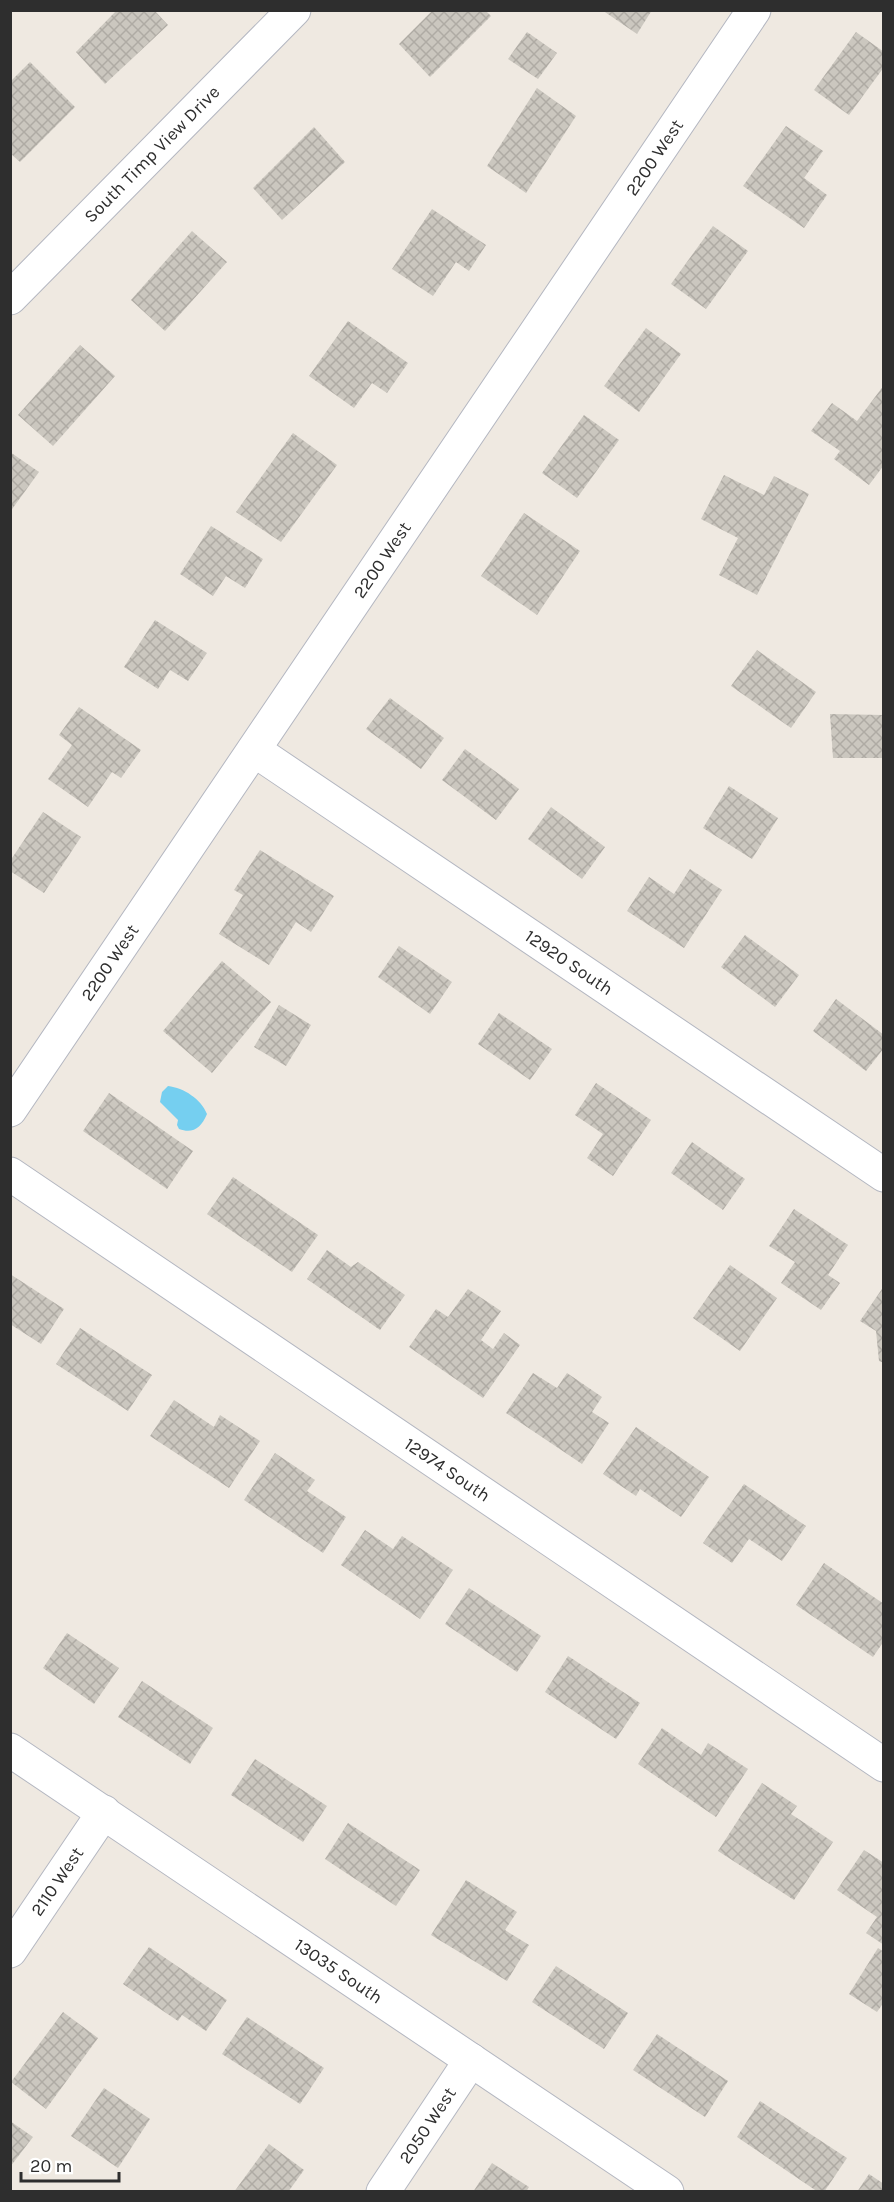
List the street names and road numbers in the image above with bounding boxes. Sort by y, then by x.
street label: South Timp View Drive [79,81,224,227]
street label: 2200 West [621,115,688,200]
street label: 2200 West [348,517,416,602]
street label: 2200 West [76,920,143,1005]
street label: 12920 South [521,925,617,1000]
street label: 12974 South [400,1433,495,1507]
street label: 2110 West [26,1843,88,1920]
street label: 13035 South [290,1934,387,2009]
street label: 2050 West [394,2083,461,2168]

